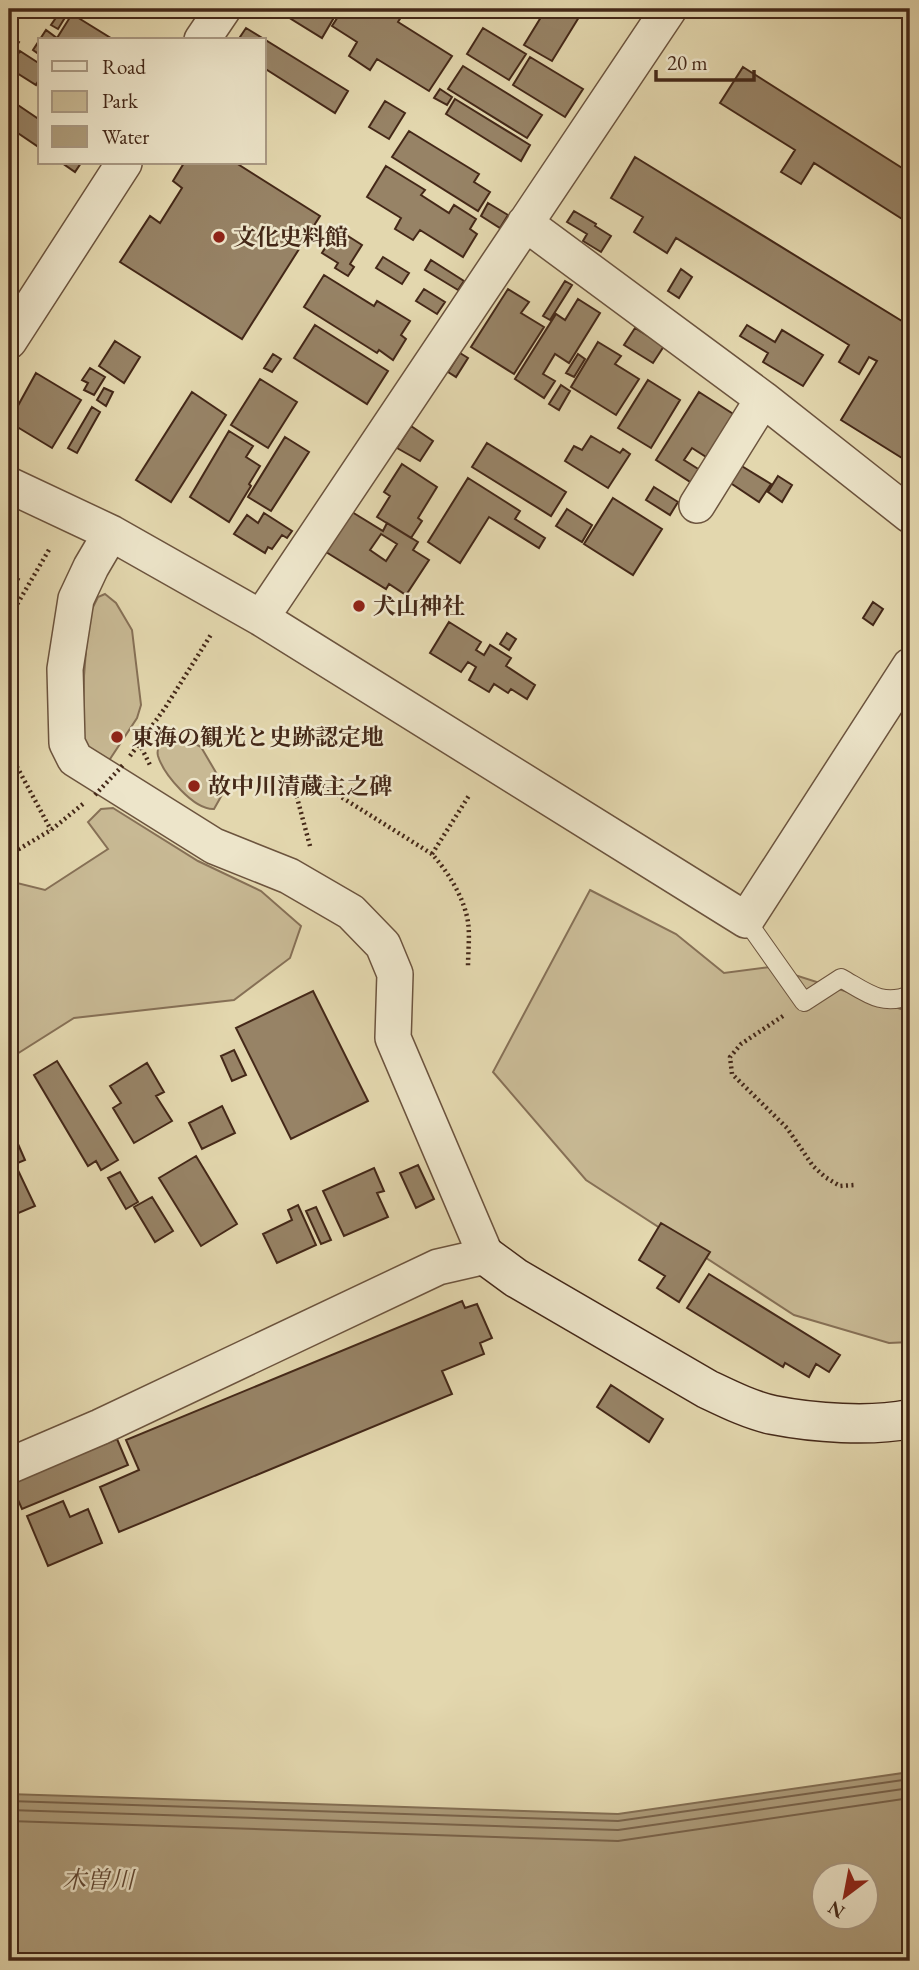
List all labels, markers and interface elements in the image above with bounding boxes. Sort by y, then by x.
legend [38,38,266,164]
scale bar [656,38,754,82]
text: 20 m [667,49,708,76]
text: Road [102,53,146,80]
text: Park [102,87,139,114]
text: Water [102,123,149,150]
place label: 文化史料館 [233,222,348,252]
marker: 文化史料館 [211,229,227,245]
place label: 犬山神社 [373,591,465,621]
marker: 犬山神社 [351,598,367,614]
place label: 東海の観光と史跡認定地 [131,722,384,752]
marker: 東海の観光と史跡認定地 [109,729,125,745]
place label: 故中川清蔵主之碑 [208,771,392,801]
marker: 故中川清蔵主之碑 [186,778,202,794]
north arrow [810,1862,880,1932]
water label: 木曽川 [62,1864,137,1895]
text: N [823,1895,849,1925]

